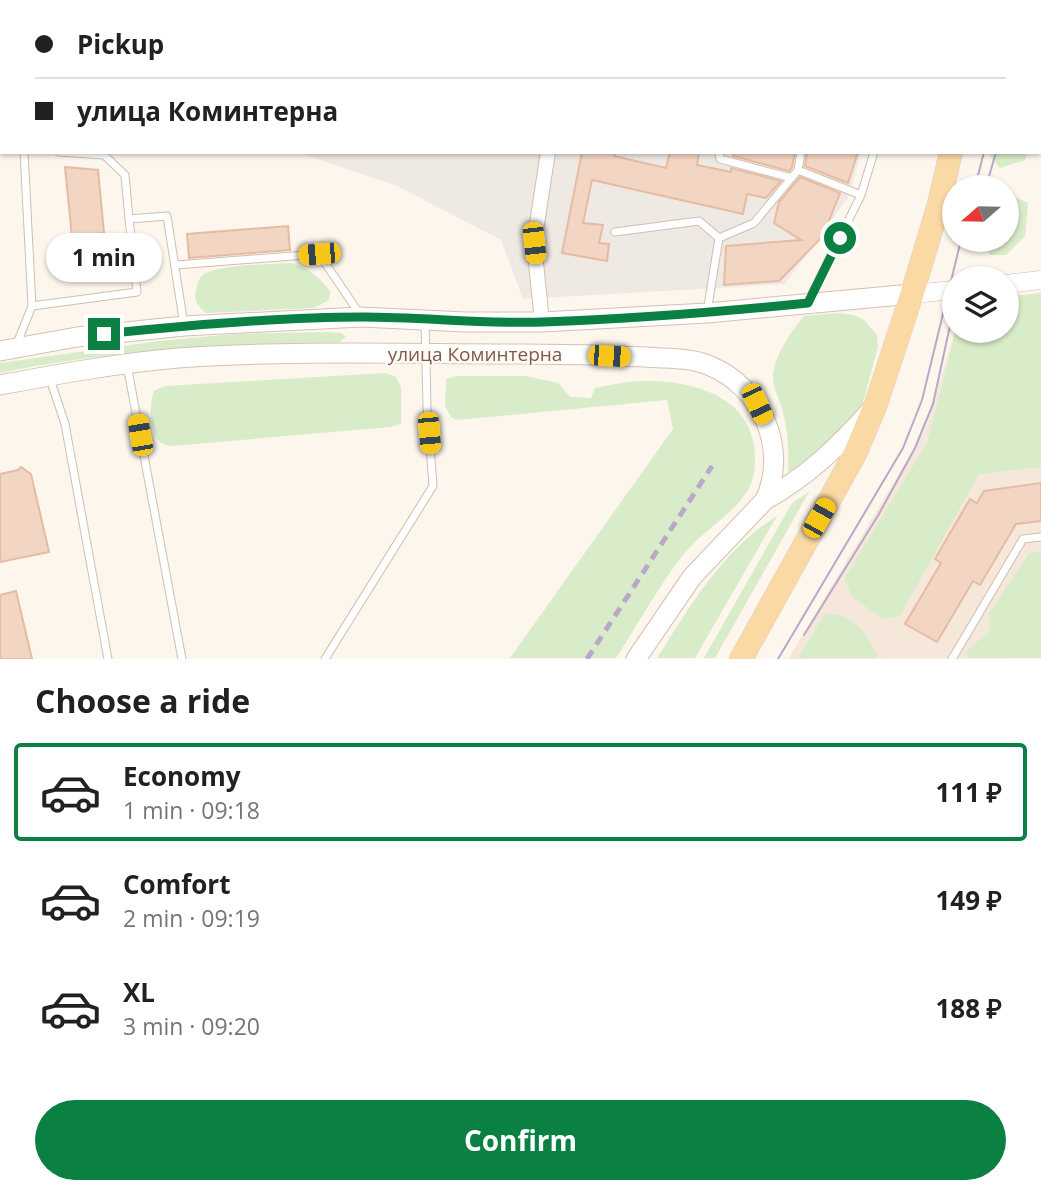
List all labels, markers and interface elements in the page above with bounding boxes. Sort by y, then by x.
text: Pickup [77,26,164,62]
text: улица Коминтерна [77,93,338,129]
north arrow [942,175,1018,252]
map controls [942,175,1019,343]
car [522,221,547,265]
route start [824,222,856,254]
callout: 1 min [46,232,162,282]
text: 1 min [72,241,136,273]
car [298,242,341,266]
button: layers [942,266,1019,343]
route end [88,318,120,350]
street label: улица Коминтерна [388,341,562,367]
car [588,344,631,368]
car [739,381,776,427]
car [417,411,442,455]
car [127,412,154,458]
car [800,495,839,541]
text: Choose a ride [35,679,250,722]
text: Economy [123,758,241,794]
icon: car [39,761,102,824]
text: 111 ₽ [936,774,1002,810]
text: 1 min · 09:18 [123,794,260,826]
text: Comfort [123,866,230,902]
icon: car [39,869,102,932]
text: 149 ₽ [936,882,1002,918]
text: 2 min · 09:19 [123,902,260,934]
text: XL [123,974,155,1010]
icon: car [39,977,102,1040]
text: 188 ₽ [936,990,1002,1026]
text: 3 min · 09:20 [123,1010,260,1042]
button: Confirm [35,1100,1006,1180]

